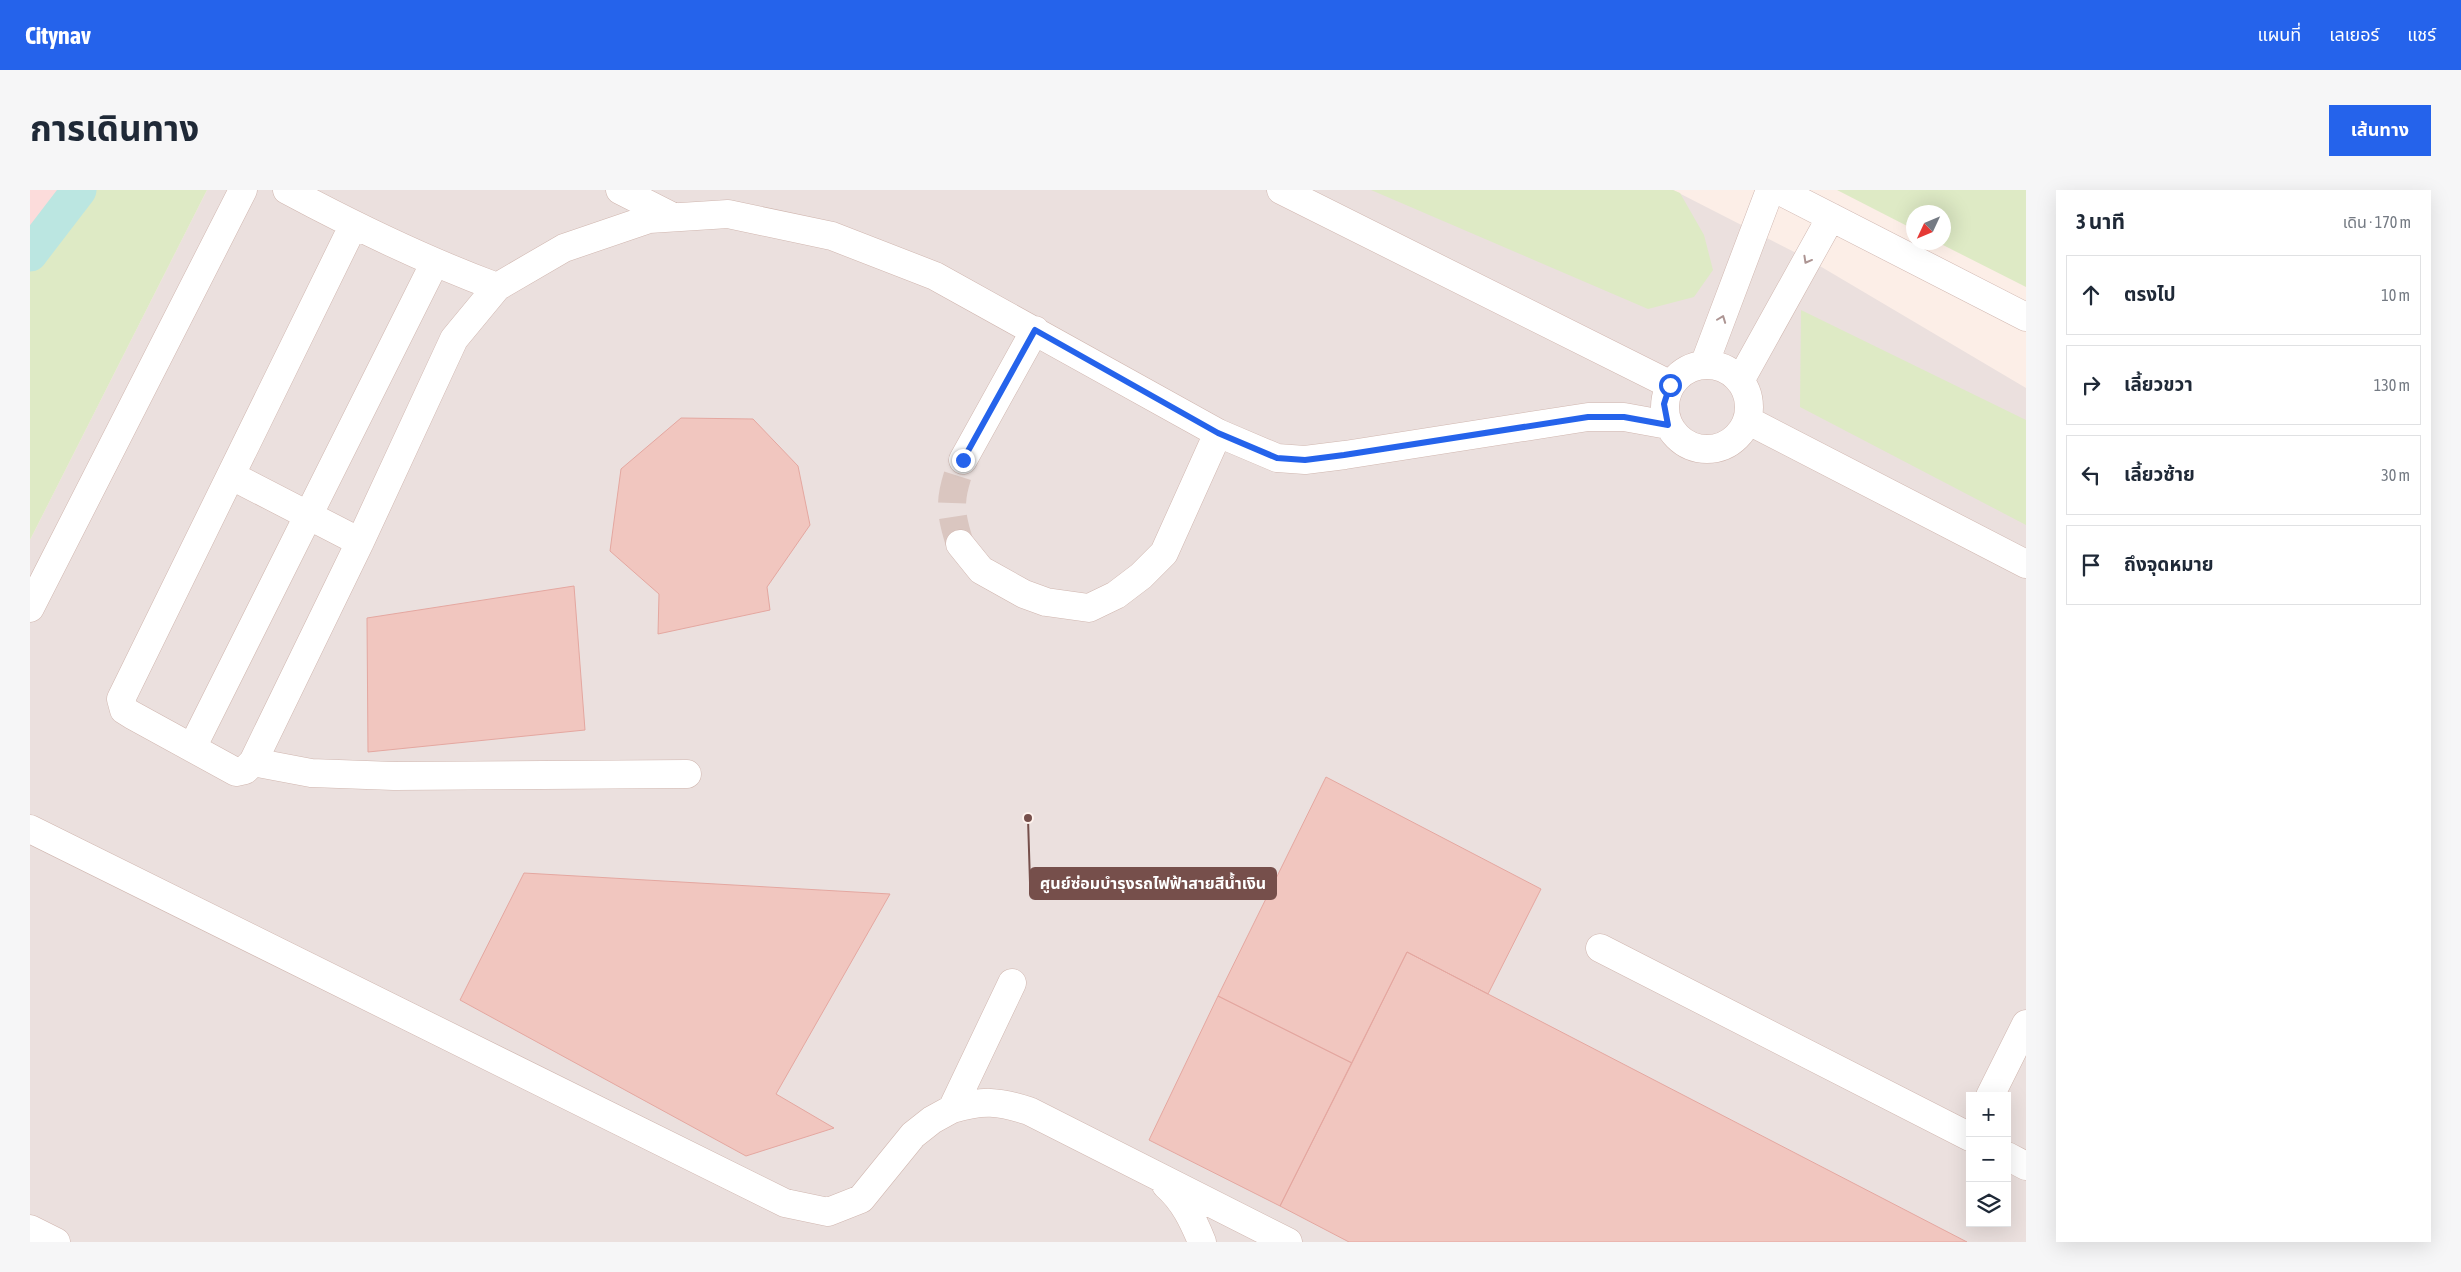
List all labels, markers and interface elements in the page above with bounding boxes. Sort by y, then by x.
text: Citynav [25,22,91,49]
text: แผนที่ [2257,24,2301,45]
text: เลเยอร์ [2329,24,2379,45]
text: แชร์ [2407,24,2436,45]
button: เส้นทาง [2329,105,2431,156]
text: การเดินทาง [30,108,199,148]
north arrow [1906,205,1951,250]
text: 3 นาที [2076,209,2125,233]
text: เดิน · 170 m [2343,213,2411,231]
one-way arrow [1804,254,1814,263]
icon: ahead [2077,281,2105,309]
text: ตรงไป [2124,283,2176,305]
text: 10 m [2381,286,2410,304]
one-way arrow [1715,315,1726,324]
icon: right [2077,371,2105,399]
text: เลี้ยวขวา [2124,373,2193,395]
route start [1659,374,1682,397]
text: 130 m [2374,376,2410,394]
route end [952,449,975,472]
icon: left [2077,461,2105,489]
text: เลี้ยวซ้าย [2124,463,2195,485]
text: 30 m [2381,466,2410,484]
icon: arrive [2077,551,2105,579]
text: ถึงจุดหมาย [2124,553,2214,575]
callout: ศูนย์ซ่อมบำรุงรถไฟฟ้าสายสีน้ำเงิน [1030,868,1276,899]
text: ศูนย์ซ่อมบำรุงรถไฟฟ้าสายสีน้ำเงิน [1040,872,1266,894]
map controls [1966,1092,2011,1227]
button: + [1966,1092,2011,1137]
button: − [1966,1137,2011,1182]
button: layers [1966,1182,2011,1227]

